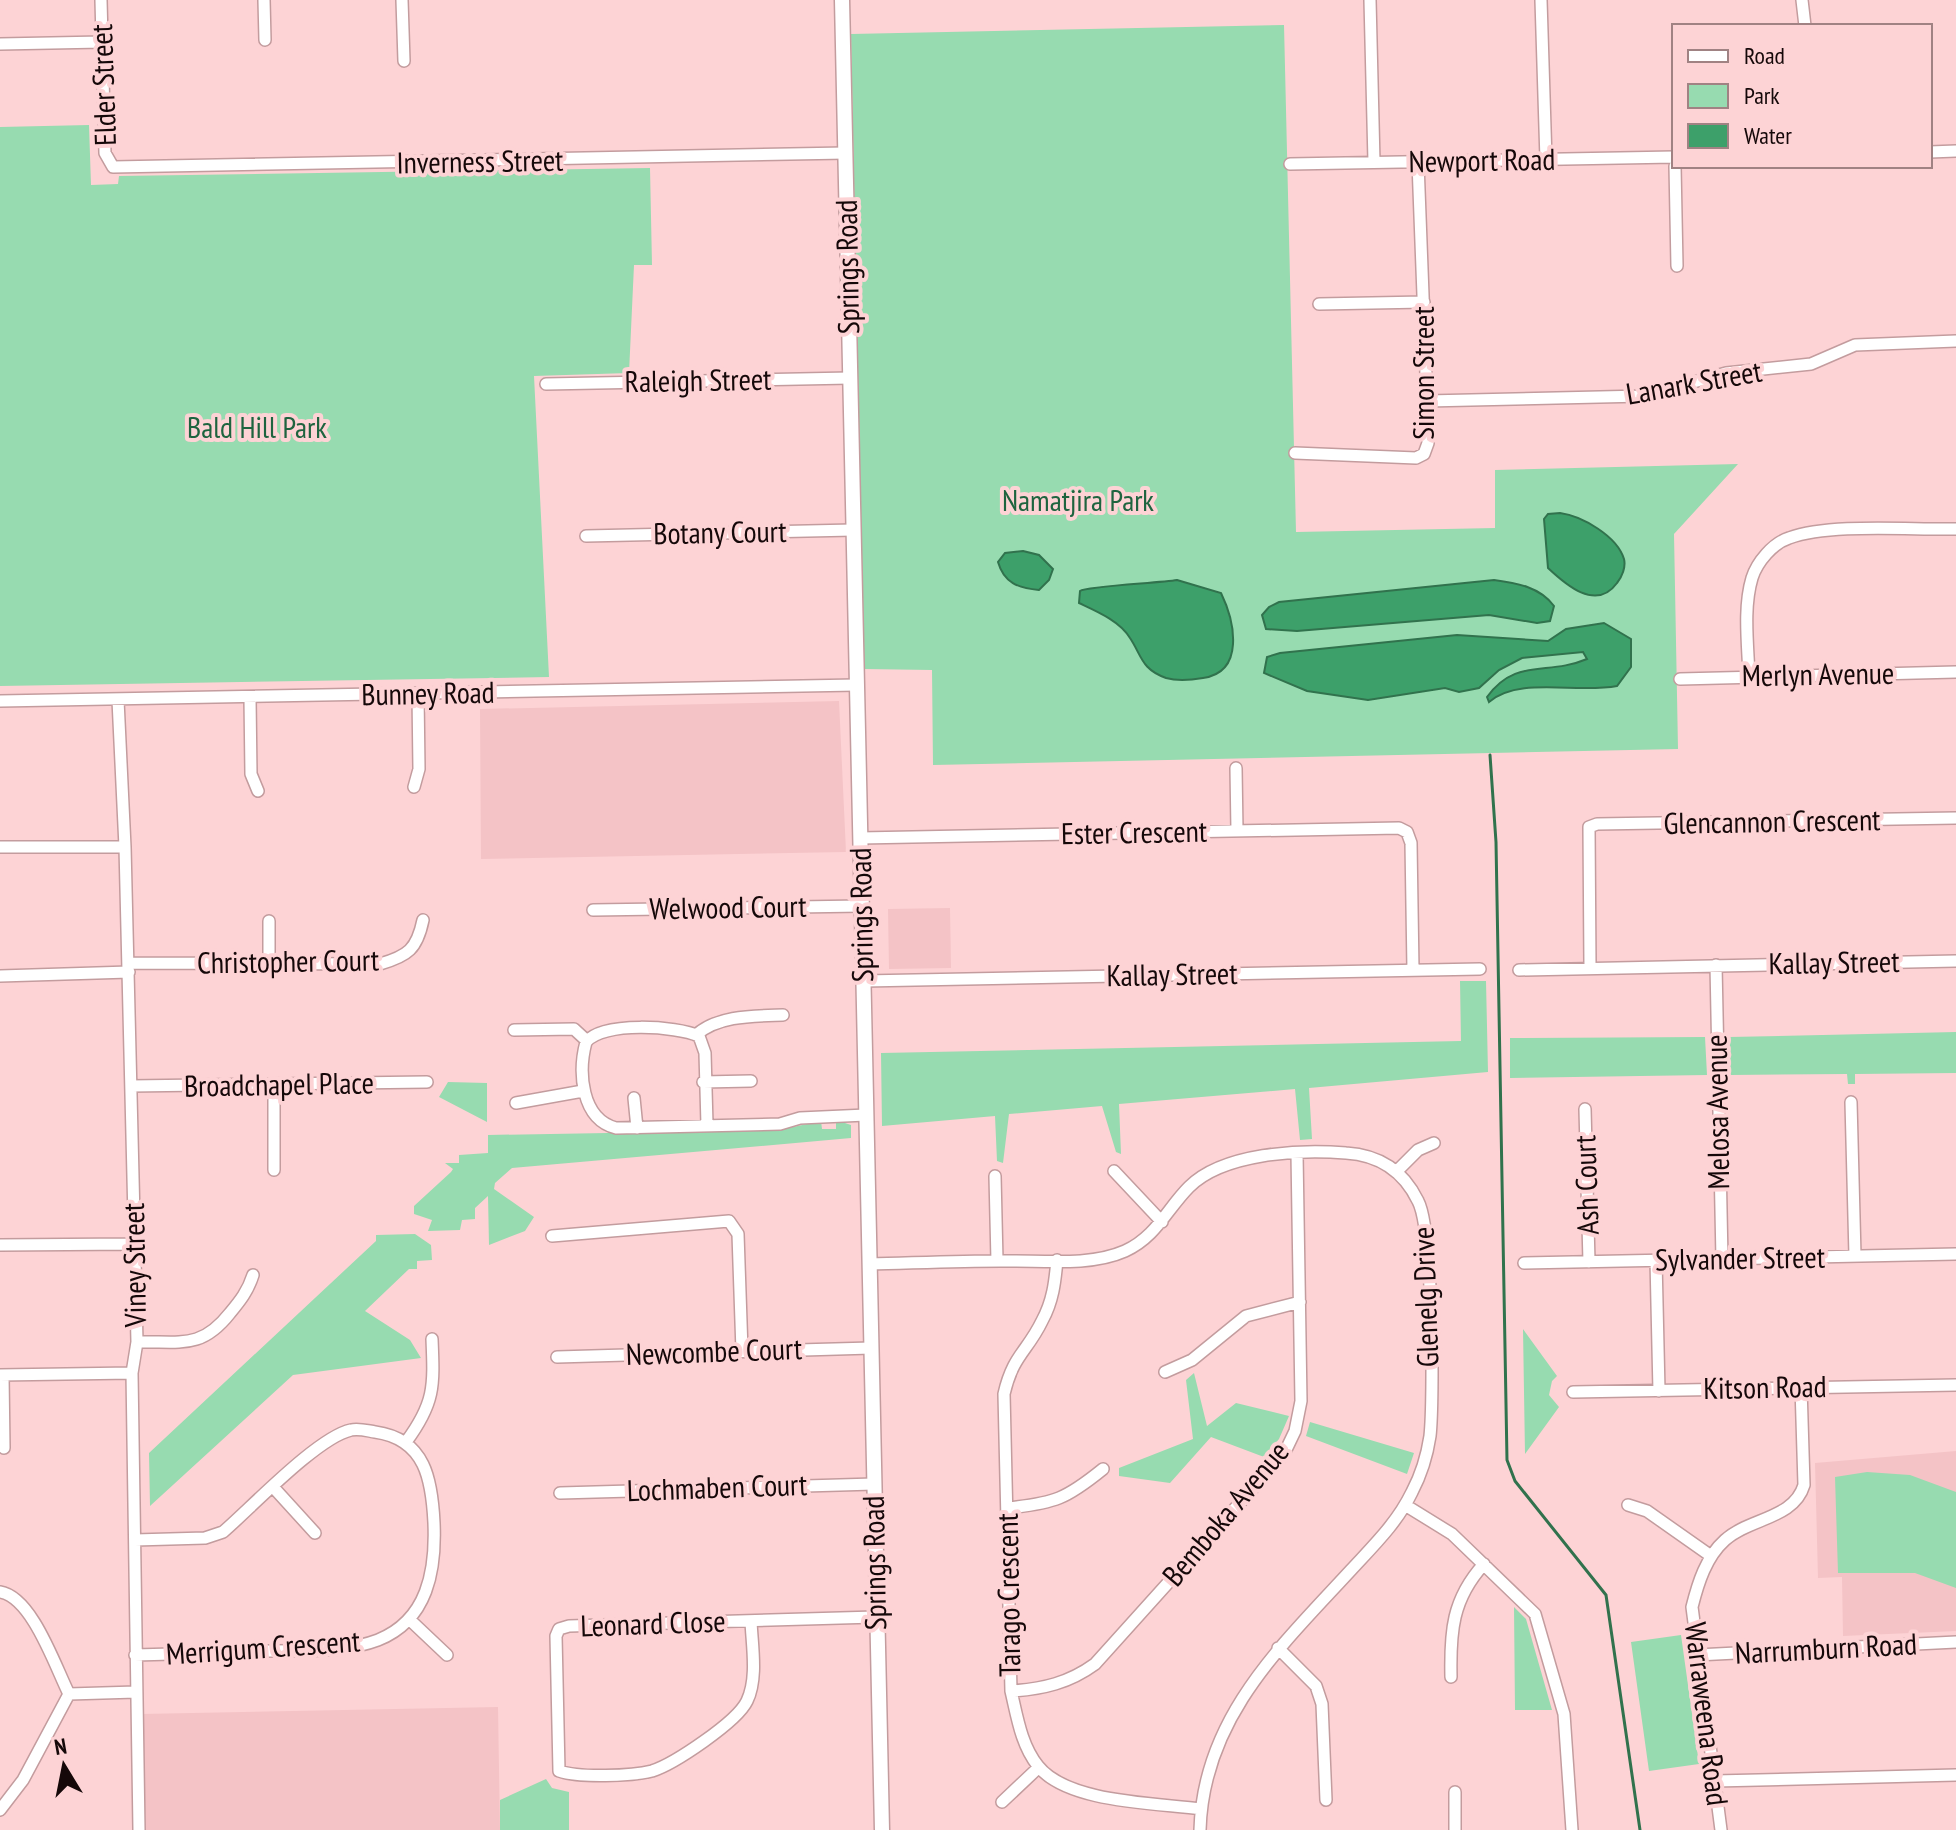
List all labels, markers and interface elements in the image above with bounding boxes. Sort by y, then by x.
street label: Elder Street [81,23,124,147]
legend [1672,24,1932,168]
text: Road [1744,40,1785,71]
text: Park [1744,80,1780,111]
text: Water [1744,120,1792,151]
street label: Newport Road [1408,139,1556,180]
street label: Inverness Street [396,140,564,181]
street label: Springs Road [826,199,867,335]
street label: Simon Street [1403,306,1442,440]
street label: Lanark Street [1623,350,1765,413]
street label: Raleigh Street [624,359,773,400]
park label: Bald Hill Park [187,407,327,446]
park label: Namatjira Park [1002,480,1154,519]
street label: Botany Court [653,511,788,552]
street label: Merlyn Avenue [1741,653,1895,694]
street label: Bunney Road [361,672,495,713]
street label: Glencannon Crescent [1663,799,1881,842]
street label: Ester Crescent [1061,811,1208,852]
street label: Springs Road [840,847,881,983]
street label: Welwood Court [649,886,808,927]
street label: Christopher Court [197,939,380,982]
street label: Kallay Street [1768,941,1901,982]
street label: Kallay Street [1106,953,1239,994]
street label: Melosa Avenue [1696,1034,1737,1190]
street label: Broadchapel Place [184,1062,374,1105]
street label: Ash Court [1564,1134,1607,1236]
street label: Viney Street [113,1202,154,1329]
street label: Glenelg Drive [1403,1226,1446,1368]
street label: Sylvander Street [1655,1237,1826,1278]
street label: Newcombe Court [625,1328,803,1373]
street label: Kitson Road [1703,1366,1827,1407]
street label: Bemboka Avenue [1153,1433,1297,1593]
street label: Lochmaben Court [626,1464,809,1509]
street label: Springs Road [853,1495,894,1631]
street label: Tarago Crescent [987,1512,1028,1677]
street label: Leonard Close [580,1600,726,1645]
street label: Merrigum Crescent [165,1620,362,1673]
street label: Warraweena Road [1677,1620,1738,1808]
street label: Narrumburn Road [1734,1623,1918,1672]
north arrow [24,1726,104,1806]
text: N [52,1731,69,1761]

